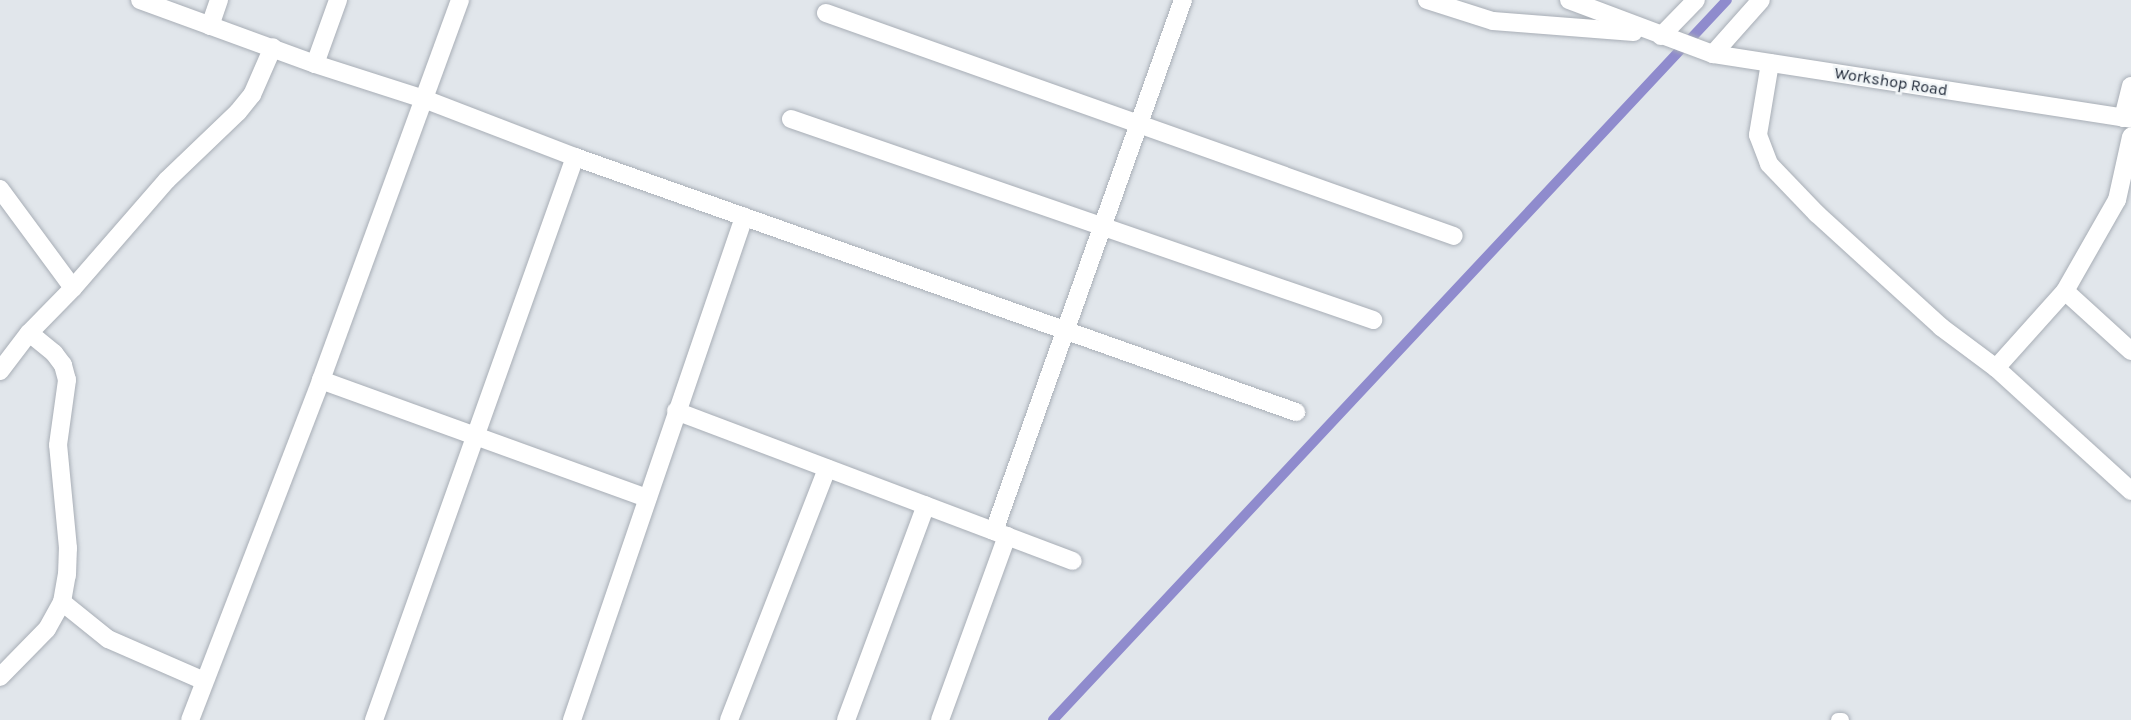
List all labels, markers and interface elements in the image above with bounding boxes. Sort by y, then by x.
street label: Workshop Road [1833,64,1949,100]

